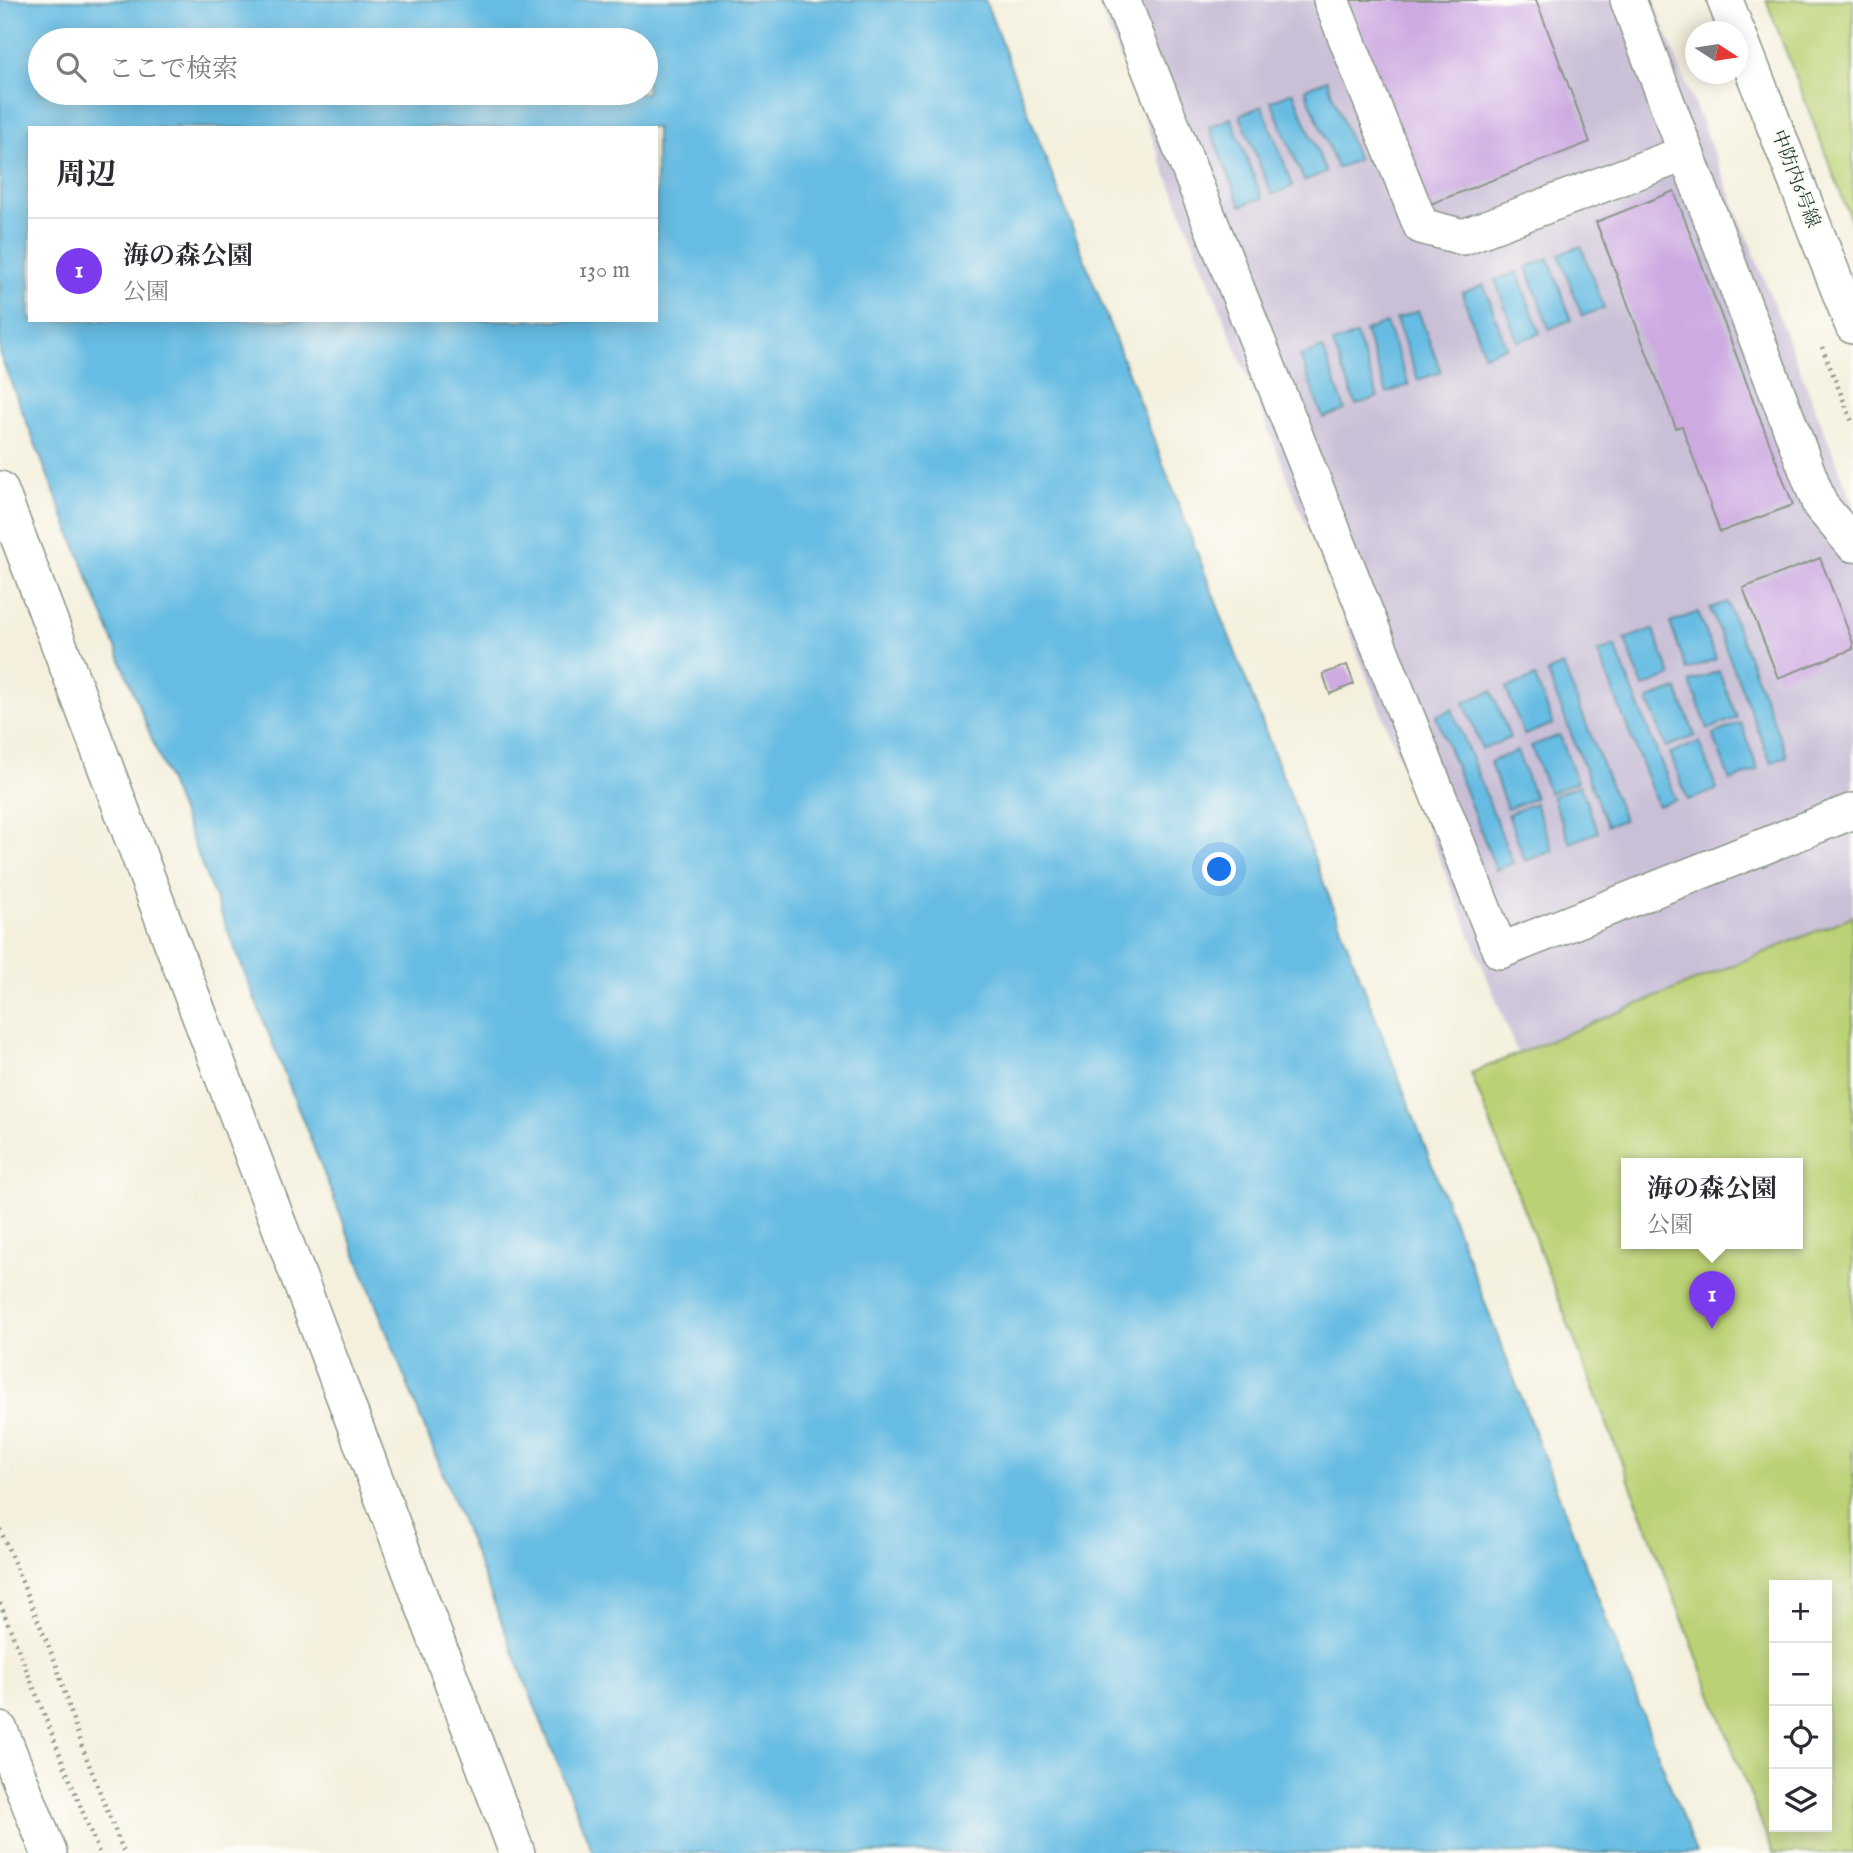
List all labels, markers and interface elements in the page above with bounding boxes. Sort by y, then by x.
north arrow [1685,21,1748,84]
search box [28,28,658,105]
icon: search [52,48,90,86]
text: ここで検索 [108,53,238,86]
street label: 中防内6号線 [1765,127,1825,231]
text: 周辺 [56,157,116,195]
text: 海の森公園 [123,240,253,273]
text: 1 [75,256,83,285]
text: 130 m [579,256,630,285]
text: 公園 [123,278,169,307]
your location [1202,852,1236,886]
popup [1621,1158,1803,1249]
text: 海の森公園 [1647,1173,1777,1206]
text: 公園 [1647,1211,1693,1240]
pin: 1 [1689,1271,1735,1329]
map controls [1769,1580,1832,1832]
button: + [1769,1580,1832,1643]
button: − [1769,1643,1832,1706]
button: locate [1769,1706,1832,1769]
button: layers [1769,1769,1832,1832]

